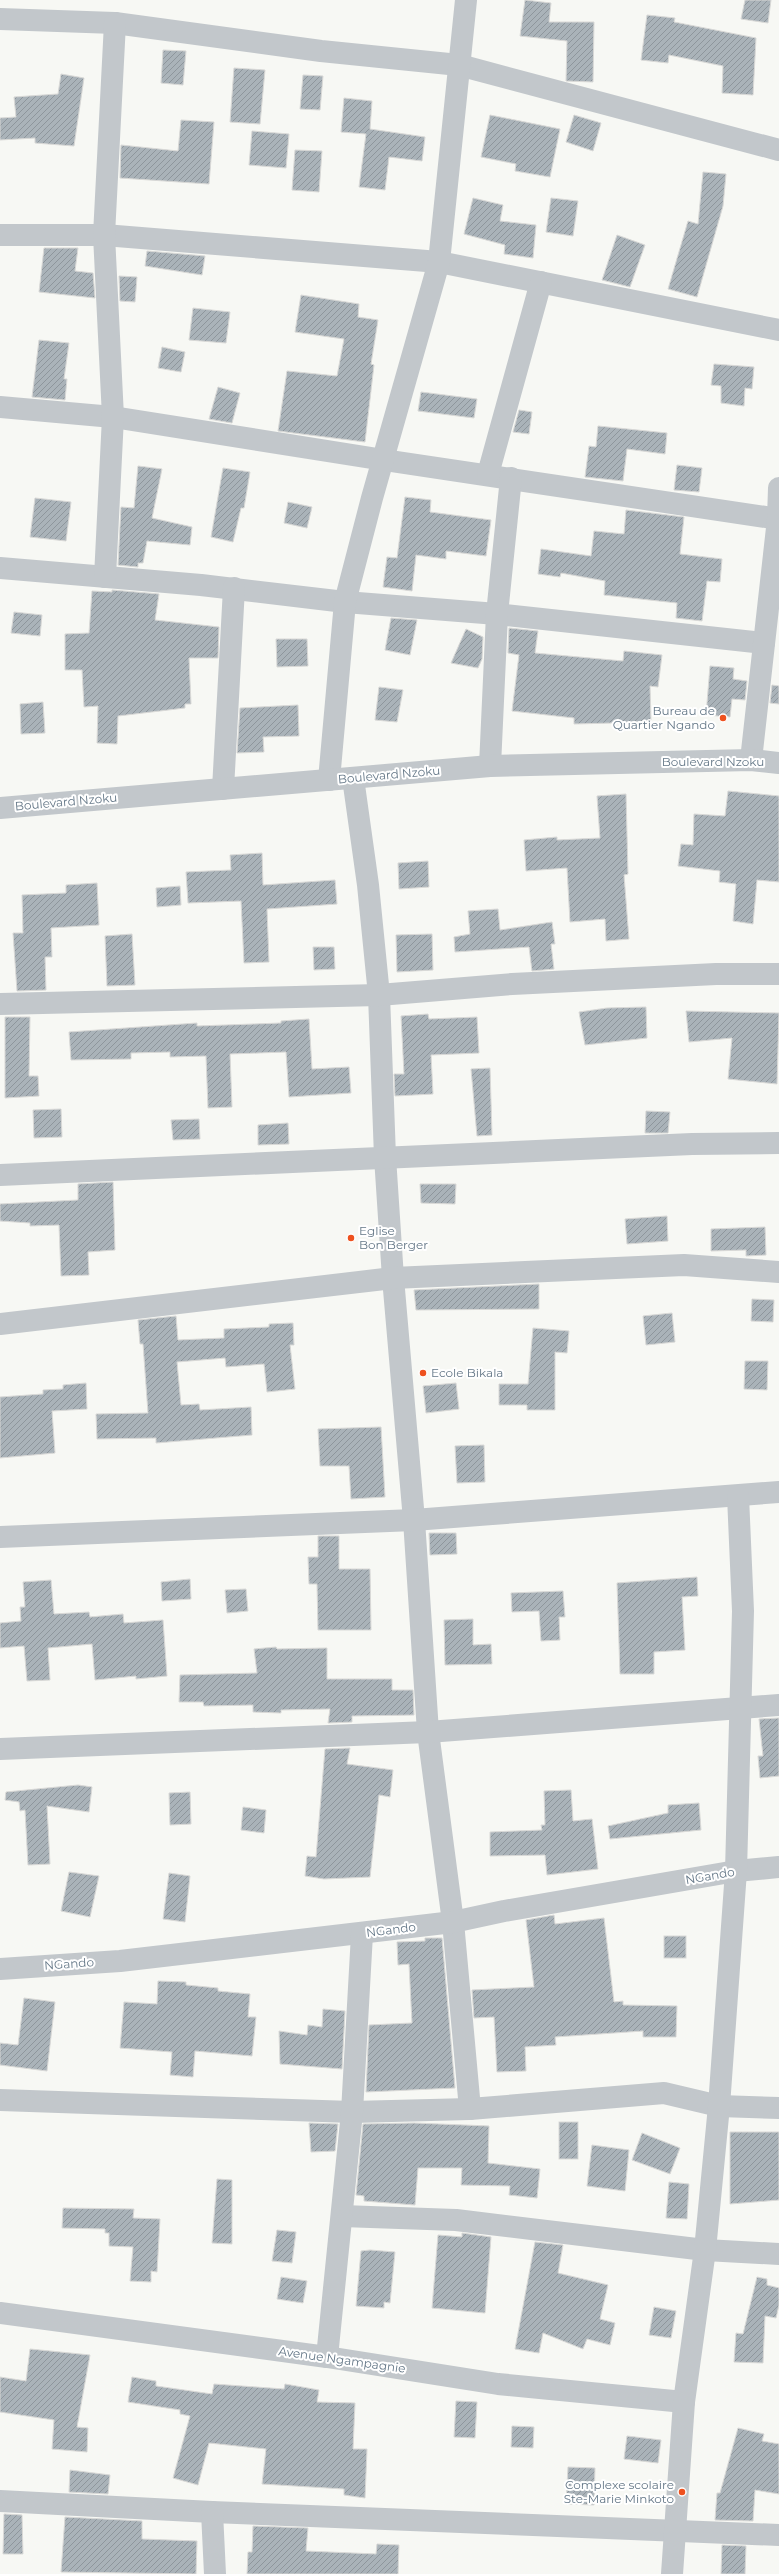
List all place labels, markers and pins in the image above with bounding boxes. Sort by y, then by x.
place label: Bureau de Quartier Ngando [613,703,715,732]
marker: Bureau de Quartier Ngando [718,713,728,723]
place label: Eglise Bon Berger [359,1223,428,1252]
marker: Eglise Bon Berger [346,1233,356,1243]
place label: Ecole Bikala [431,1365,503,1380]
marker: Ecole Bikala [418,1368,428,1378]
place label: Complexe scolaire Ste-Marie Minkoto [564,2477,674,2506]
marker: Complexe scolaire Ste-Marie Minkoto [677,2487,687,2497]

